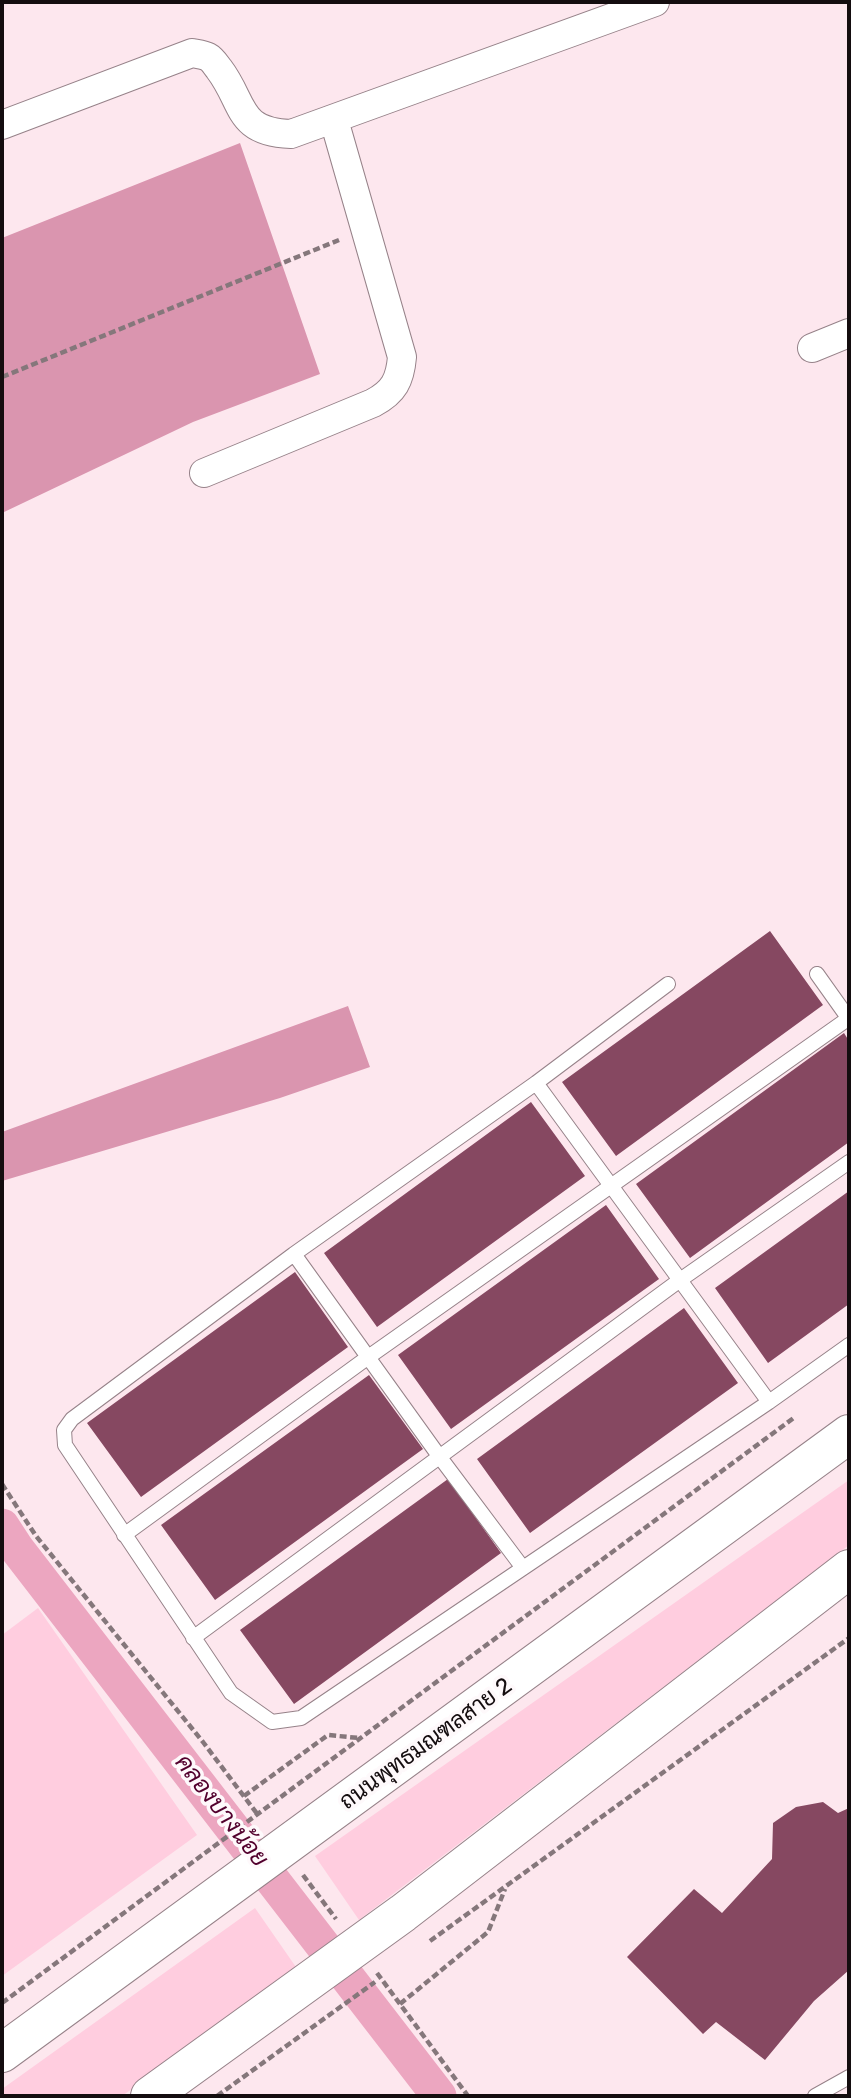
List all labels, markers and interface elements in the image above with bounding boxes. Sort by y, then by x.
street label: ถนนพุทธมณฑลสาย 2 [334,1672,518,1816]
water label: คลองบางน้อย [168,1749,274,1873]

